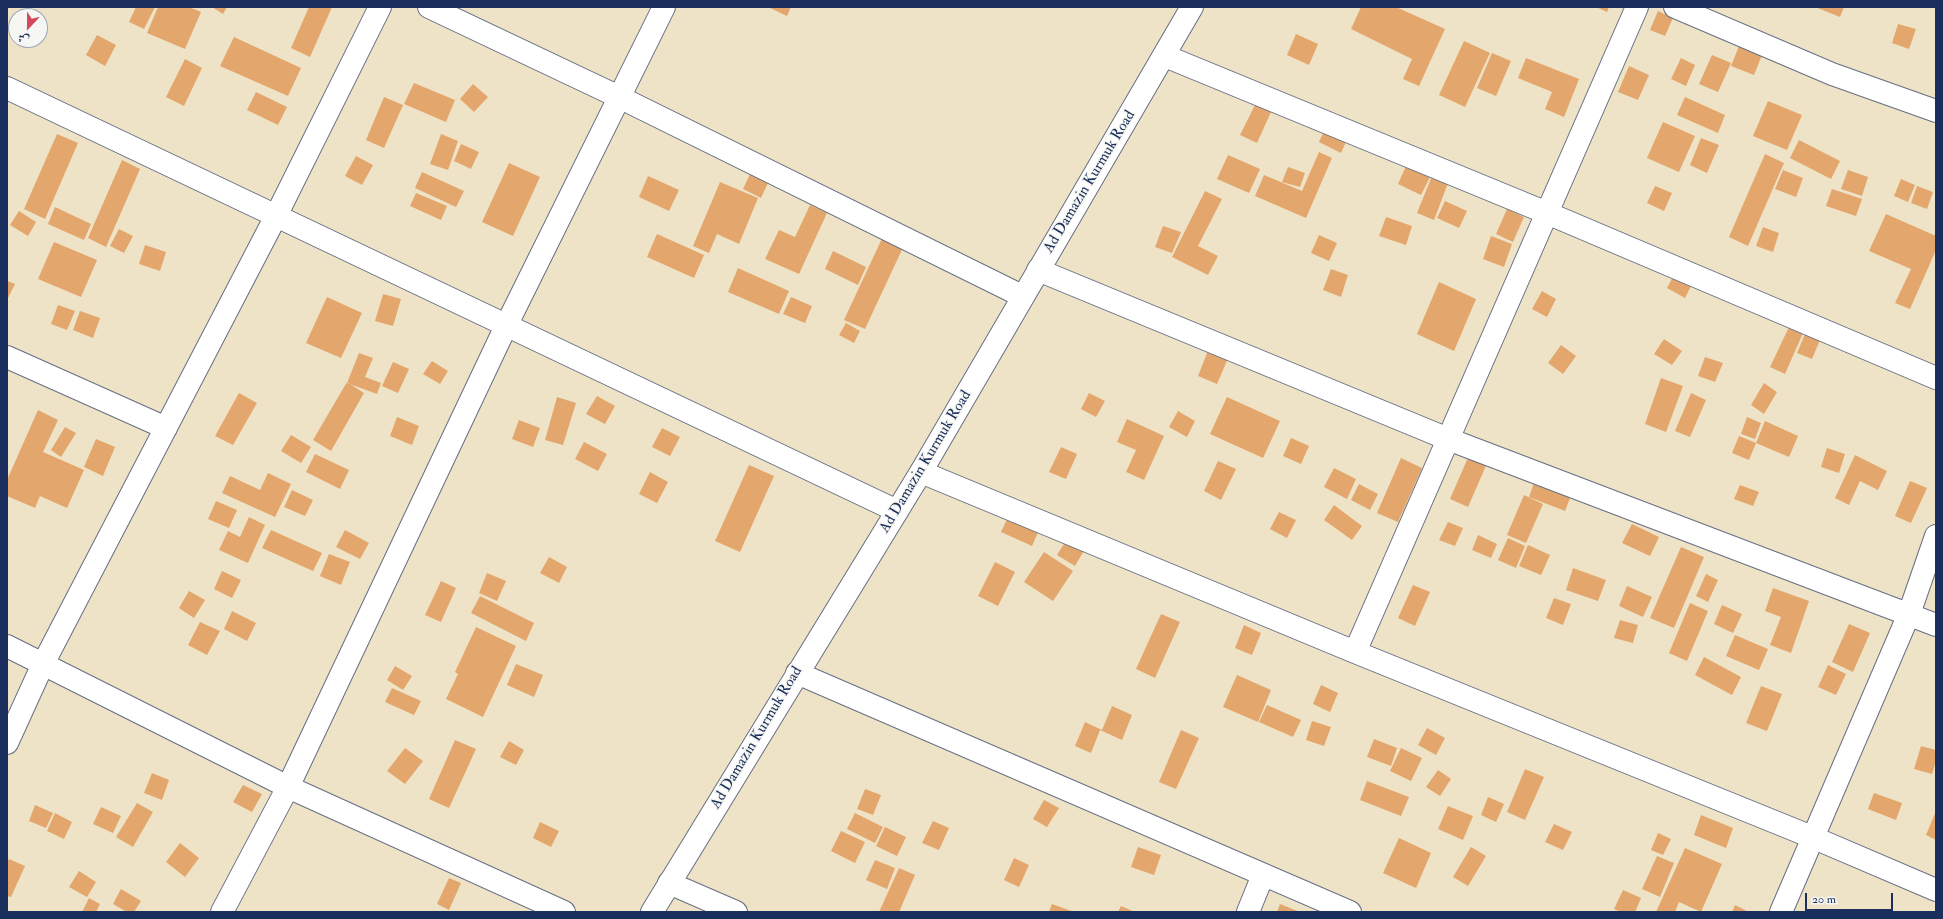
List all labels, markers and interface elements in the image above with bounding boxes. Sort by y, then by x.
north arrow [8,8,48,48]
text: ش [16,31,31,47]
street label: Ad Damazin Kurmuk Road [1040,108,1140,256]
street label: Ad Damazin Kurmuk Road [876,388,976,536]
street label: Ad Damazin Kurmuk Road [707,664,807,812]
scale bar [1807,885,1895,911]
text: 20 m [1812,892,1836,907]

